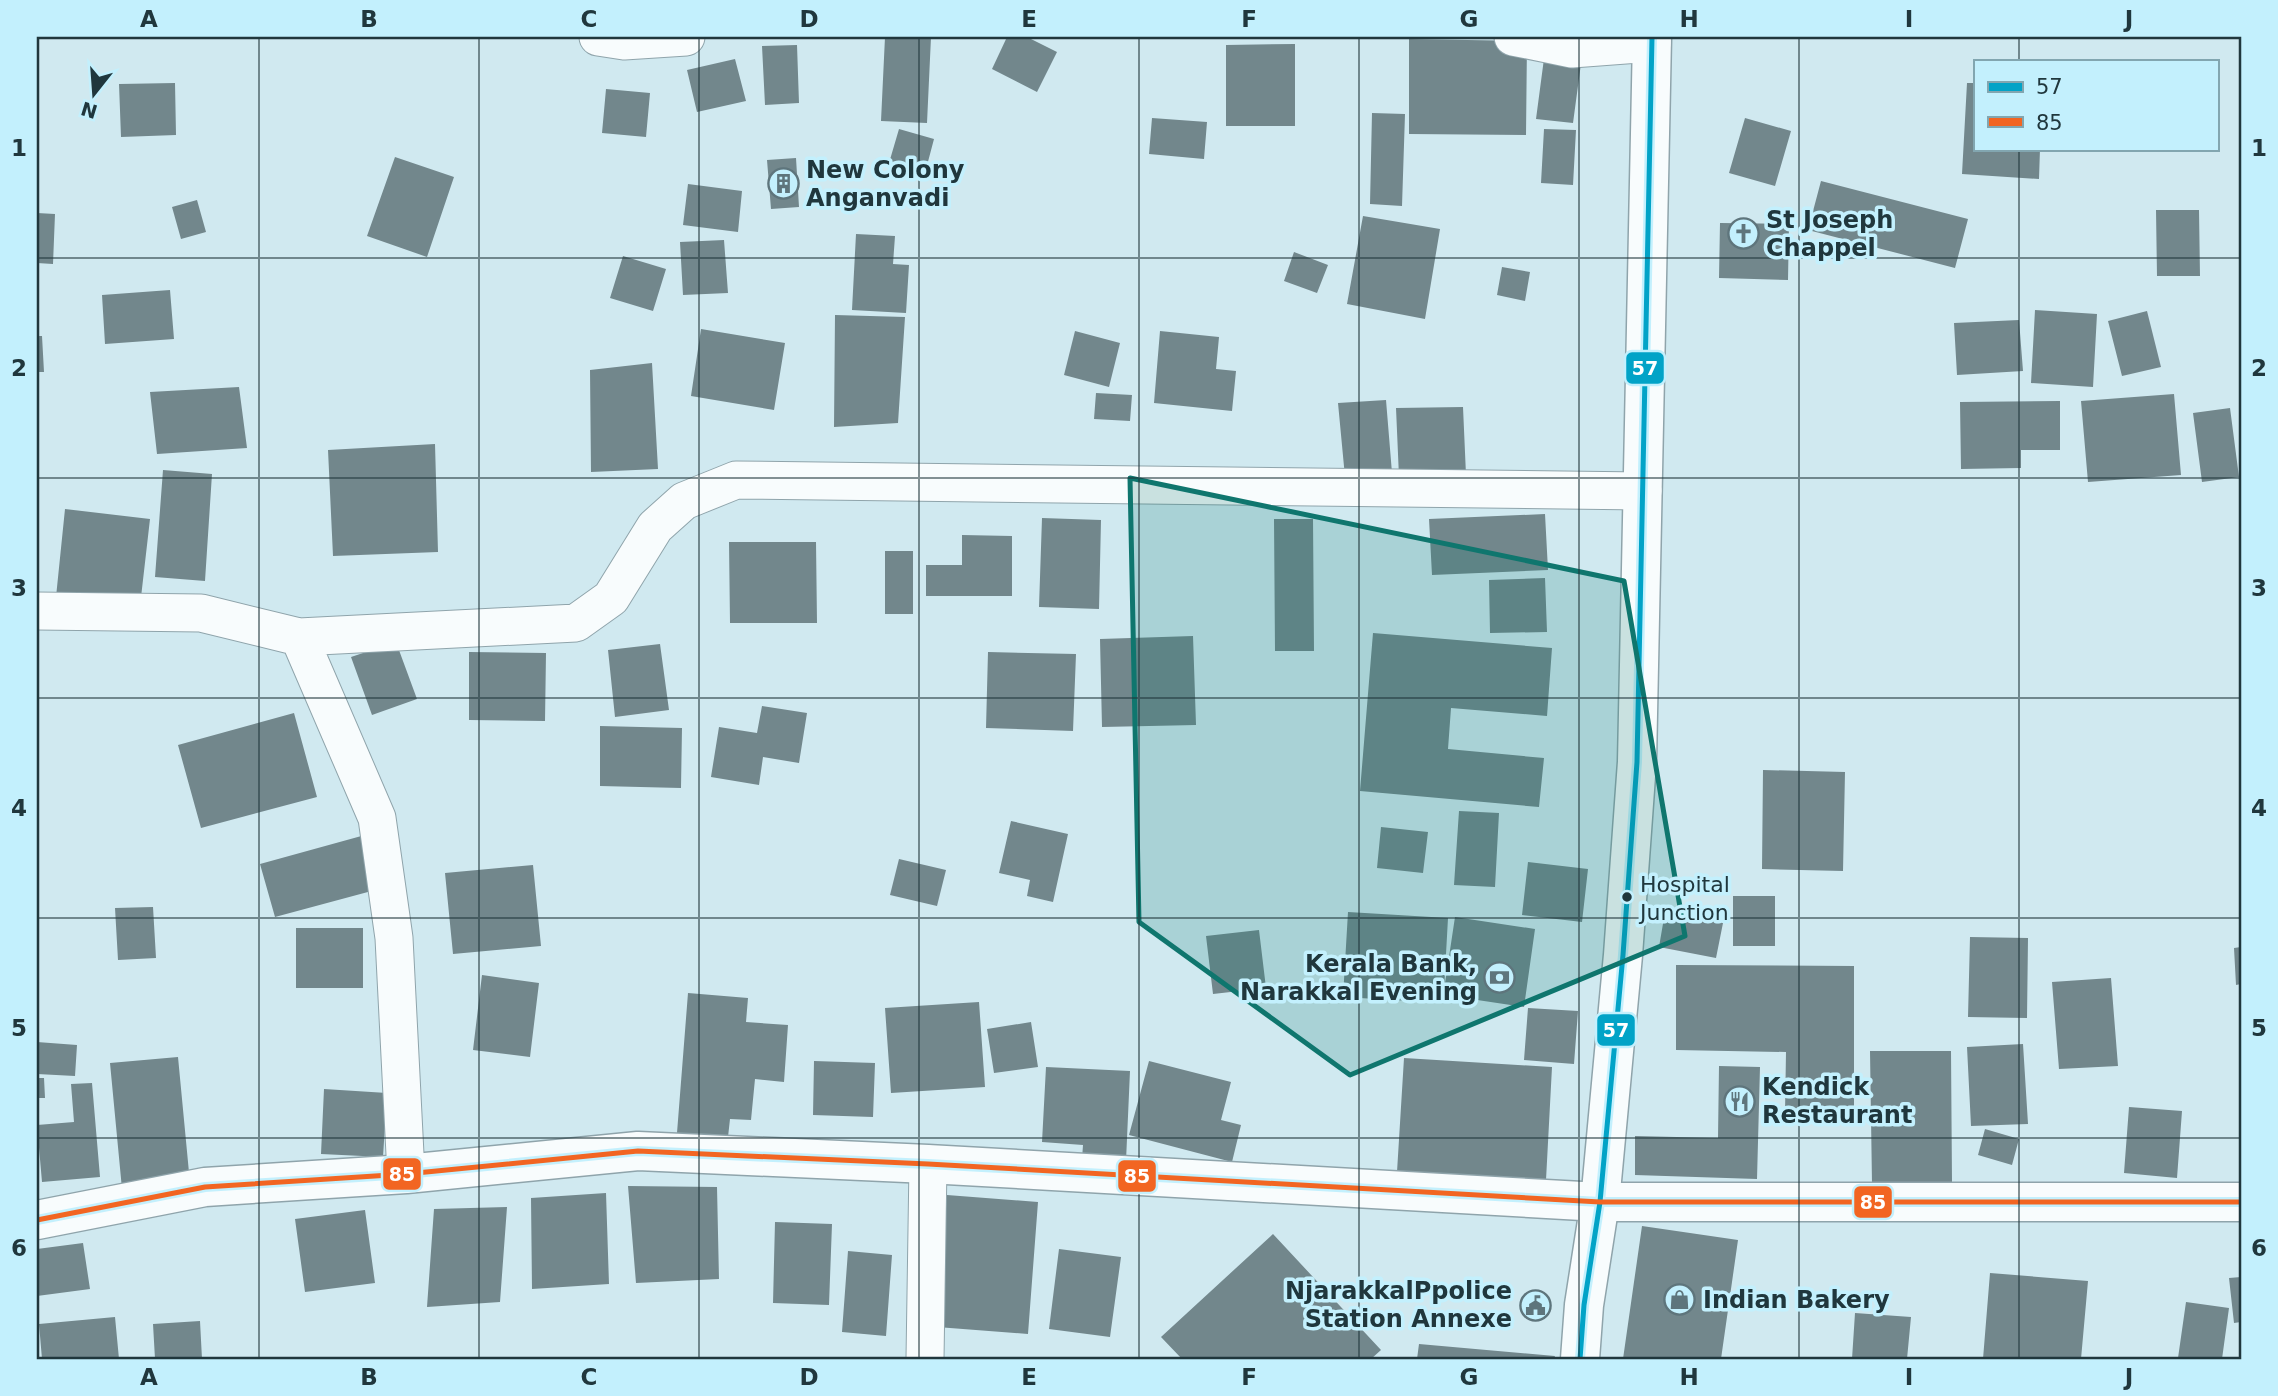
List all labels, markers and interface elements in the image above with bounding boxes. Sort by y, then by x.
text: A [140,6,158,32]
text: B [360,6,378,32]
text: C [581,6,597,32]
text: D [799,6,819,32]
text: E [1021,6,1037,32]
text: F [1241,6,1257,32]
text: G [1460,6,1478,32]
text: H [1679,6,1699,32]
text: I [1905,6,1913,32]
text: J [2123,6,2133,32]
north arrow [60,60,130,130]
legend [1974,60,2218,150]
text: 57 [2036,75,2063,99]
text: N [78,97,100,123]
text: 85 [2036,111,2063,135]
text: 1 [11,135,27,161]
text: 1 [2251,135,2267,161]
place label: New Colony Anganvadi [806,156,965,212]
building icon: New Colony Anganvadi [766,167,800,201]
place label: St Joseph Chappel [1766,206,1893,262]
church icon: St Joseph Chappel [1726,217,1760,251]
line badge: 57 [1625,351,1665,385]
text: 2 [11,355,27,381]
text: 2 [2251,355,2267,381]
text: 57 [1632,357,1658,379]
text: 3 [11,575,27,601]
text: 3 [2251,575,2267,601]
text: 4 [11,795,27,821]
text: 4 [2251,795,2267,821]
place label: Hospital Junction [1638,872,1730,925]
marker: Hospital Junction [1620,890,1634,904]
place label: Kerala Bank, Narakkal Evening [1240,950,1477,1006]
bank icon: Kerala Bank, Narakkal Evening [1483,961,1517,995]
line badge: 57 [1596,1013,1636,1047]
text: 5 [11,1015,27,1041]
text: 5 [2251,1015,2267,1041]
text: 57 [1603,1019,1629,1041]
place label: Kendick Restaurant [1762,1073,1912,1129]
restaurant icon: Kendick Restaurant [1722,1084,1756,1118]
line badge: 85 [382,1157,422,1191]
line badge: 85 [1117,1159,1157,1193]
text: 85 [389,1163,415,1185]
text: 85 [1124,1165,1150,1187]
line badge: 85 [1853,1185,1893,1219]
text: 85 [1860,1191,1886,1213]
text: 6 [11,1235,27,1261]
text: 6 [2251,1235,2267,1261]
place label: NjarakkalPpolice Station Annexe [1285,1277,1512,1333]
shop icon: Indian Bakery [1663,1283,1697,1317]
place label: Indian Bakery [1703,1286,1890,1314]
public building icon: NjarakkalPpolice Station Annexe [1518,1288,1552,1322]
text: A [140,1364,158,1390]
text: B [360,1364,378,1390]
text: C [581,1364,597,1390]
text: D [799,1364,819,1390]
text: E [1021,1364,1037,1390]
text: F [1241,1364,1257,1390]
text: G [1460,1364,1478,1390]
text: H [1679,1364,1699,1390]
text: I [1905,1364,1913,1390]
text: J [2123,1364,2133,1390]

